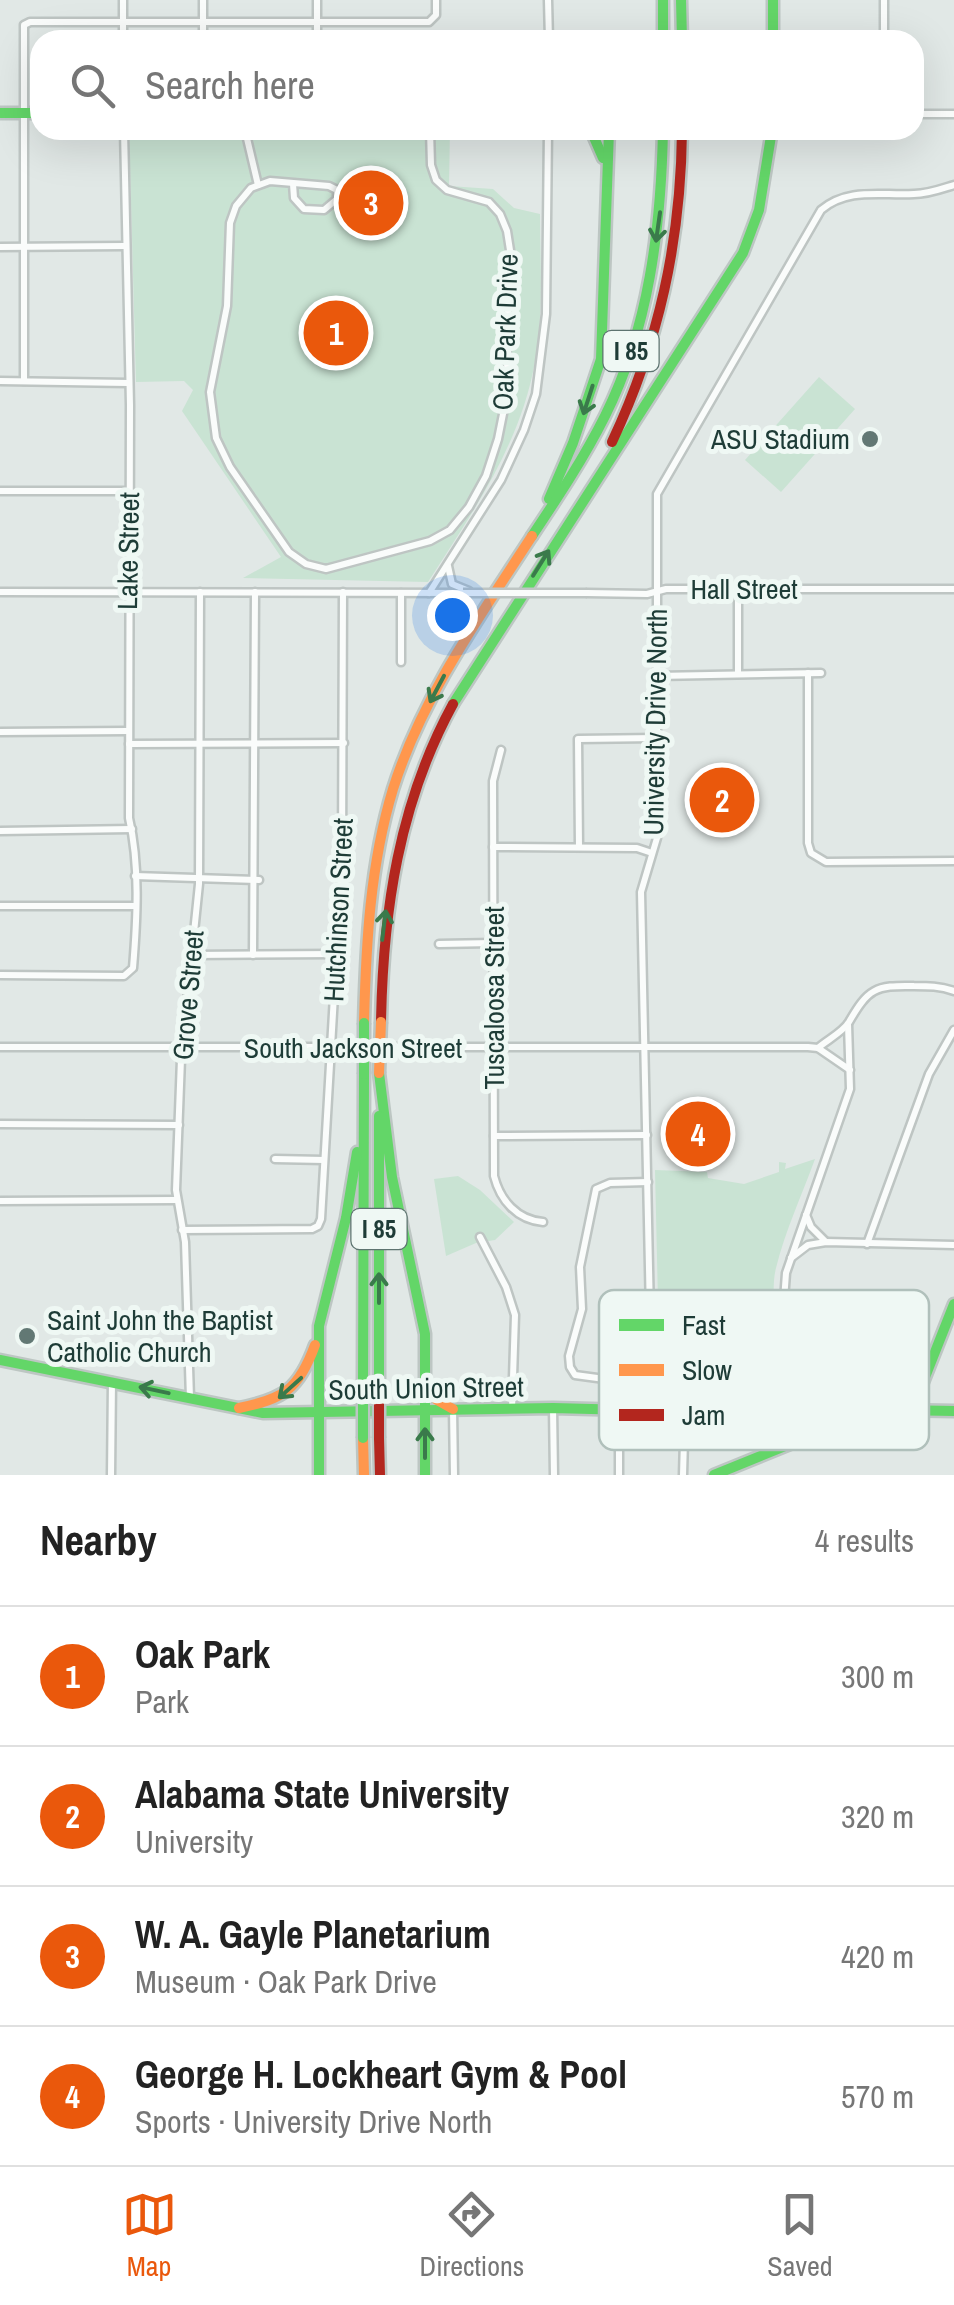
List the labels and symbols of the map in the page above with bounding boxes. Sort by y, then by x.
pin: 3 [338,166,404,240]
one-way arrow [648,211,666,243]
street label: Oak Park Drive [483,253,527,411]
pin: 1 [304,296,368,370]
road number: I 85 [604,331,658,371]
one-way arrow [578,384,596,415]
place label: ASU Stadium [710,420,850,458]
marker: ASU Stadium [859,428,881,450]
street label: Lake Street [108,492,148,610]
one-way arrow [530,549,551,578]
street label: Hall Street [690,570,798,608]
your location [427,590,478,641]
street label: University Drive North [634,608,676,836]
one-way arrow [427,674,446,704]
pin: 2 [690,762,754,838]
street label: Hutchinson Street [314,817,362,1003]
street label: Tuscaloosa Street [475,906,513,1090]
one-way arrow [375,909,394,941]
street label: Grove Street [163,928,213,1062]
street label: South Jackson Street [244,1029,462,1067]
pin: 4 [666,1096,730,1172]
road number: I 85 [352,1209,406,1249]
one-way arrow [370,1272,388,1304]
legend [599,1290,929,1450]
place label: Saint John the Baptist Catholic Church [47,1301,273,1371]
text: Fast [682,1306,726,1344]
marker: Saint John the Baptist Catholic Church [16,1325,38,1347]
text: Slow [682,1351,732,1389]
street label: South Union Street [328,1367,524,1409]
one-way arrow [278,1376,303,1399]
one-way arrow [139,1380,171,1398]
text: Jam [682,1396,725,1434]
one-way arrow [416,1427,434,1460]

